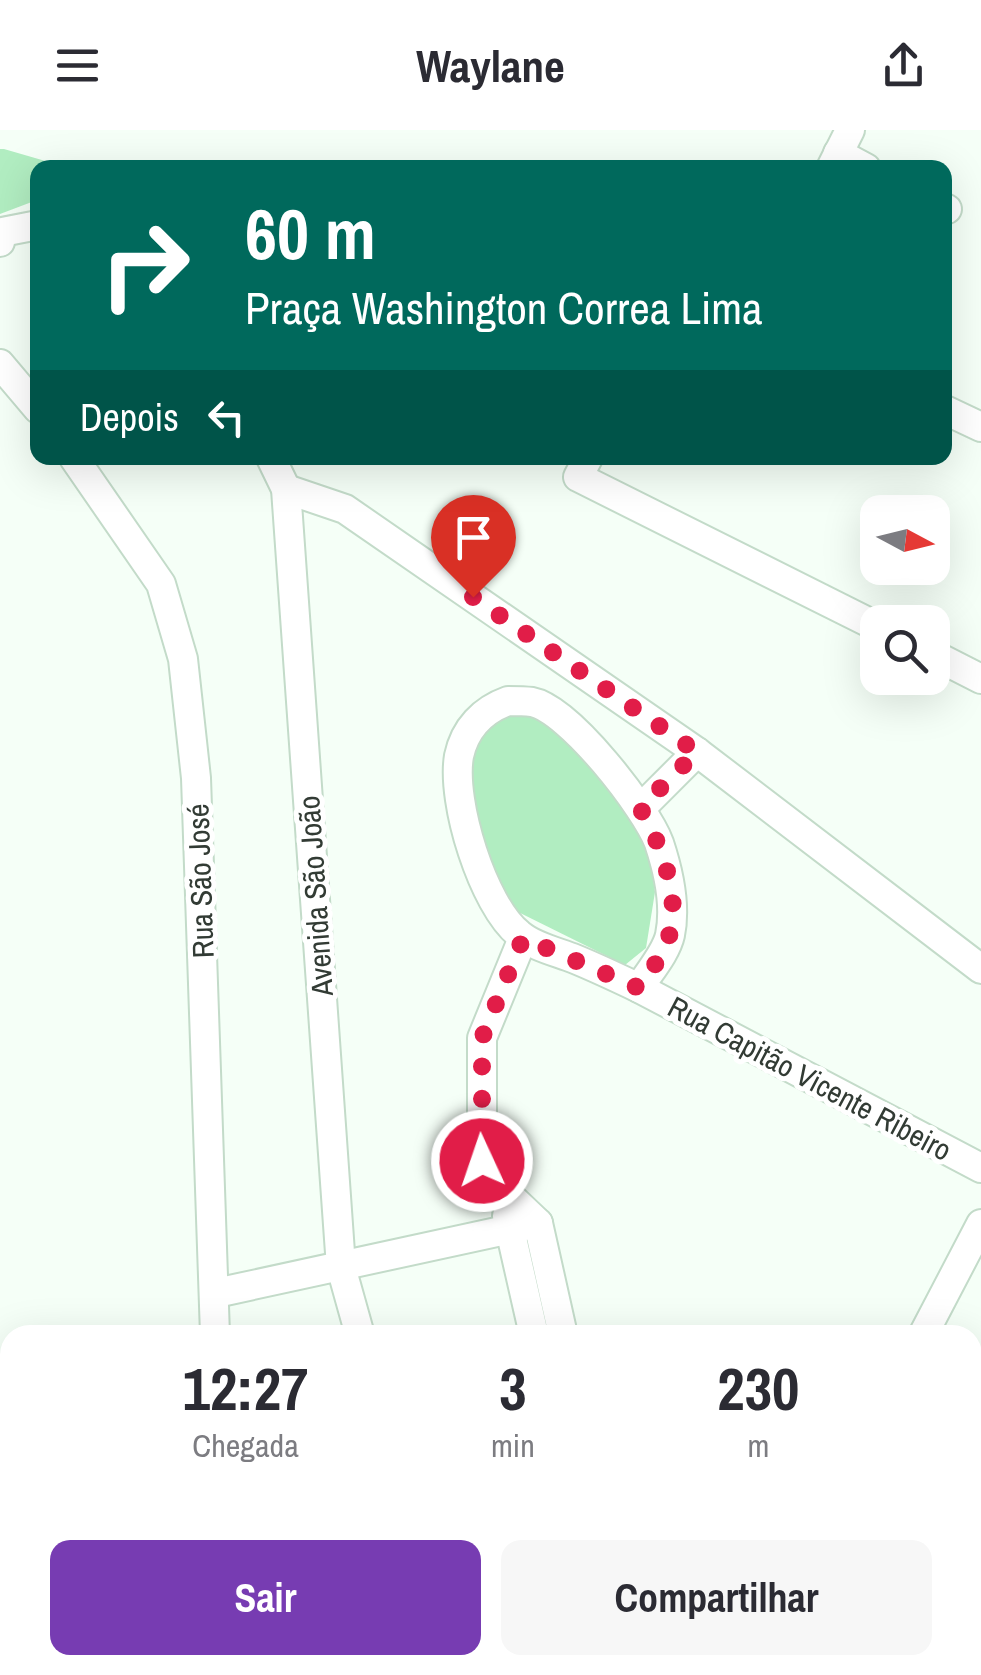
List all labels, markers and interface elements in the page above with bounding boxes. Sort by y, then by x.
text: Waylane [416,35,565,96]
icon: menu [50,38,105,93]
icon: share [876,38,931,93]
text: 60 m [245,187,376,281]
icon: right [80,200,210,330]
text: Praça Washington Correa Lima [245,277,763,338]
icon: left [199,390,254,445]
text: Depois [80,392,179,443]
pin [431,495,516,598]
north arrow [860,495,950,585]
map controls [860,495,950,695]
icon: arrive [446,510,501,565]
button: search [860,605,950,695]
street label: Avenida São João [288,795,342,998]
street label: Rua São José [177,803,223,959]
street label: Rua Capitão Vicente Ribeiro [661,986,959,1170]
position arrow [430,1109,534,1213]
text: 12:27 [183,1348,308,1429]
text: 3 [499,1348,527,1429]
text: 230 [717,1348,799,1429]
text: Chegada [192,1424,299,1467]
text: min [491,1424,535,1467]
text: m [747,1424,769,1467]
button: Sair [50,1540,481,1655]
button: Compartilhar [501,1540,932,1655]

